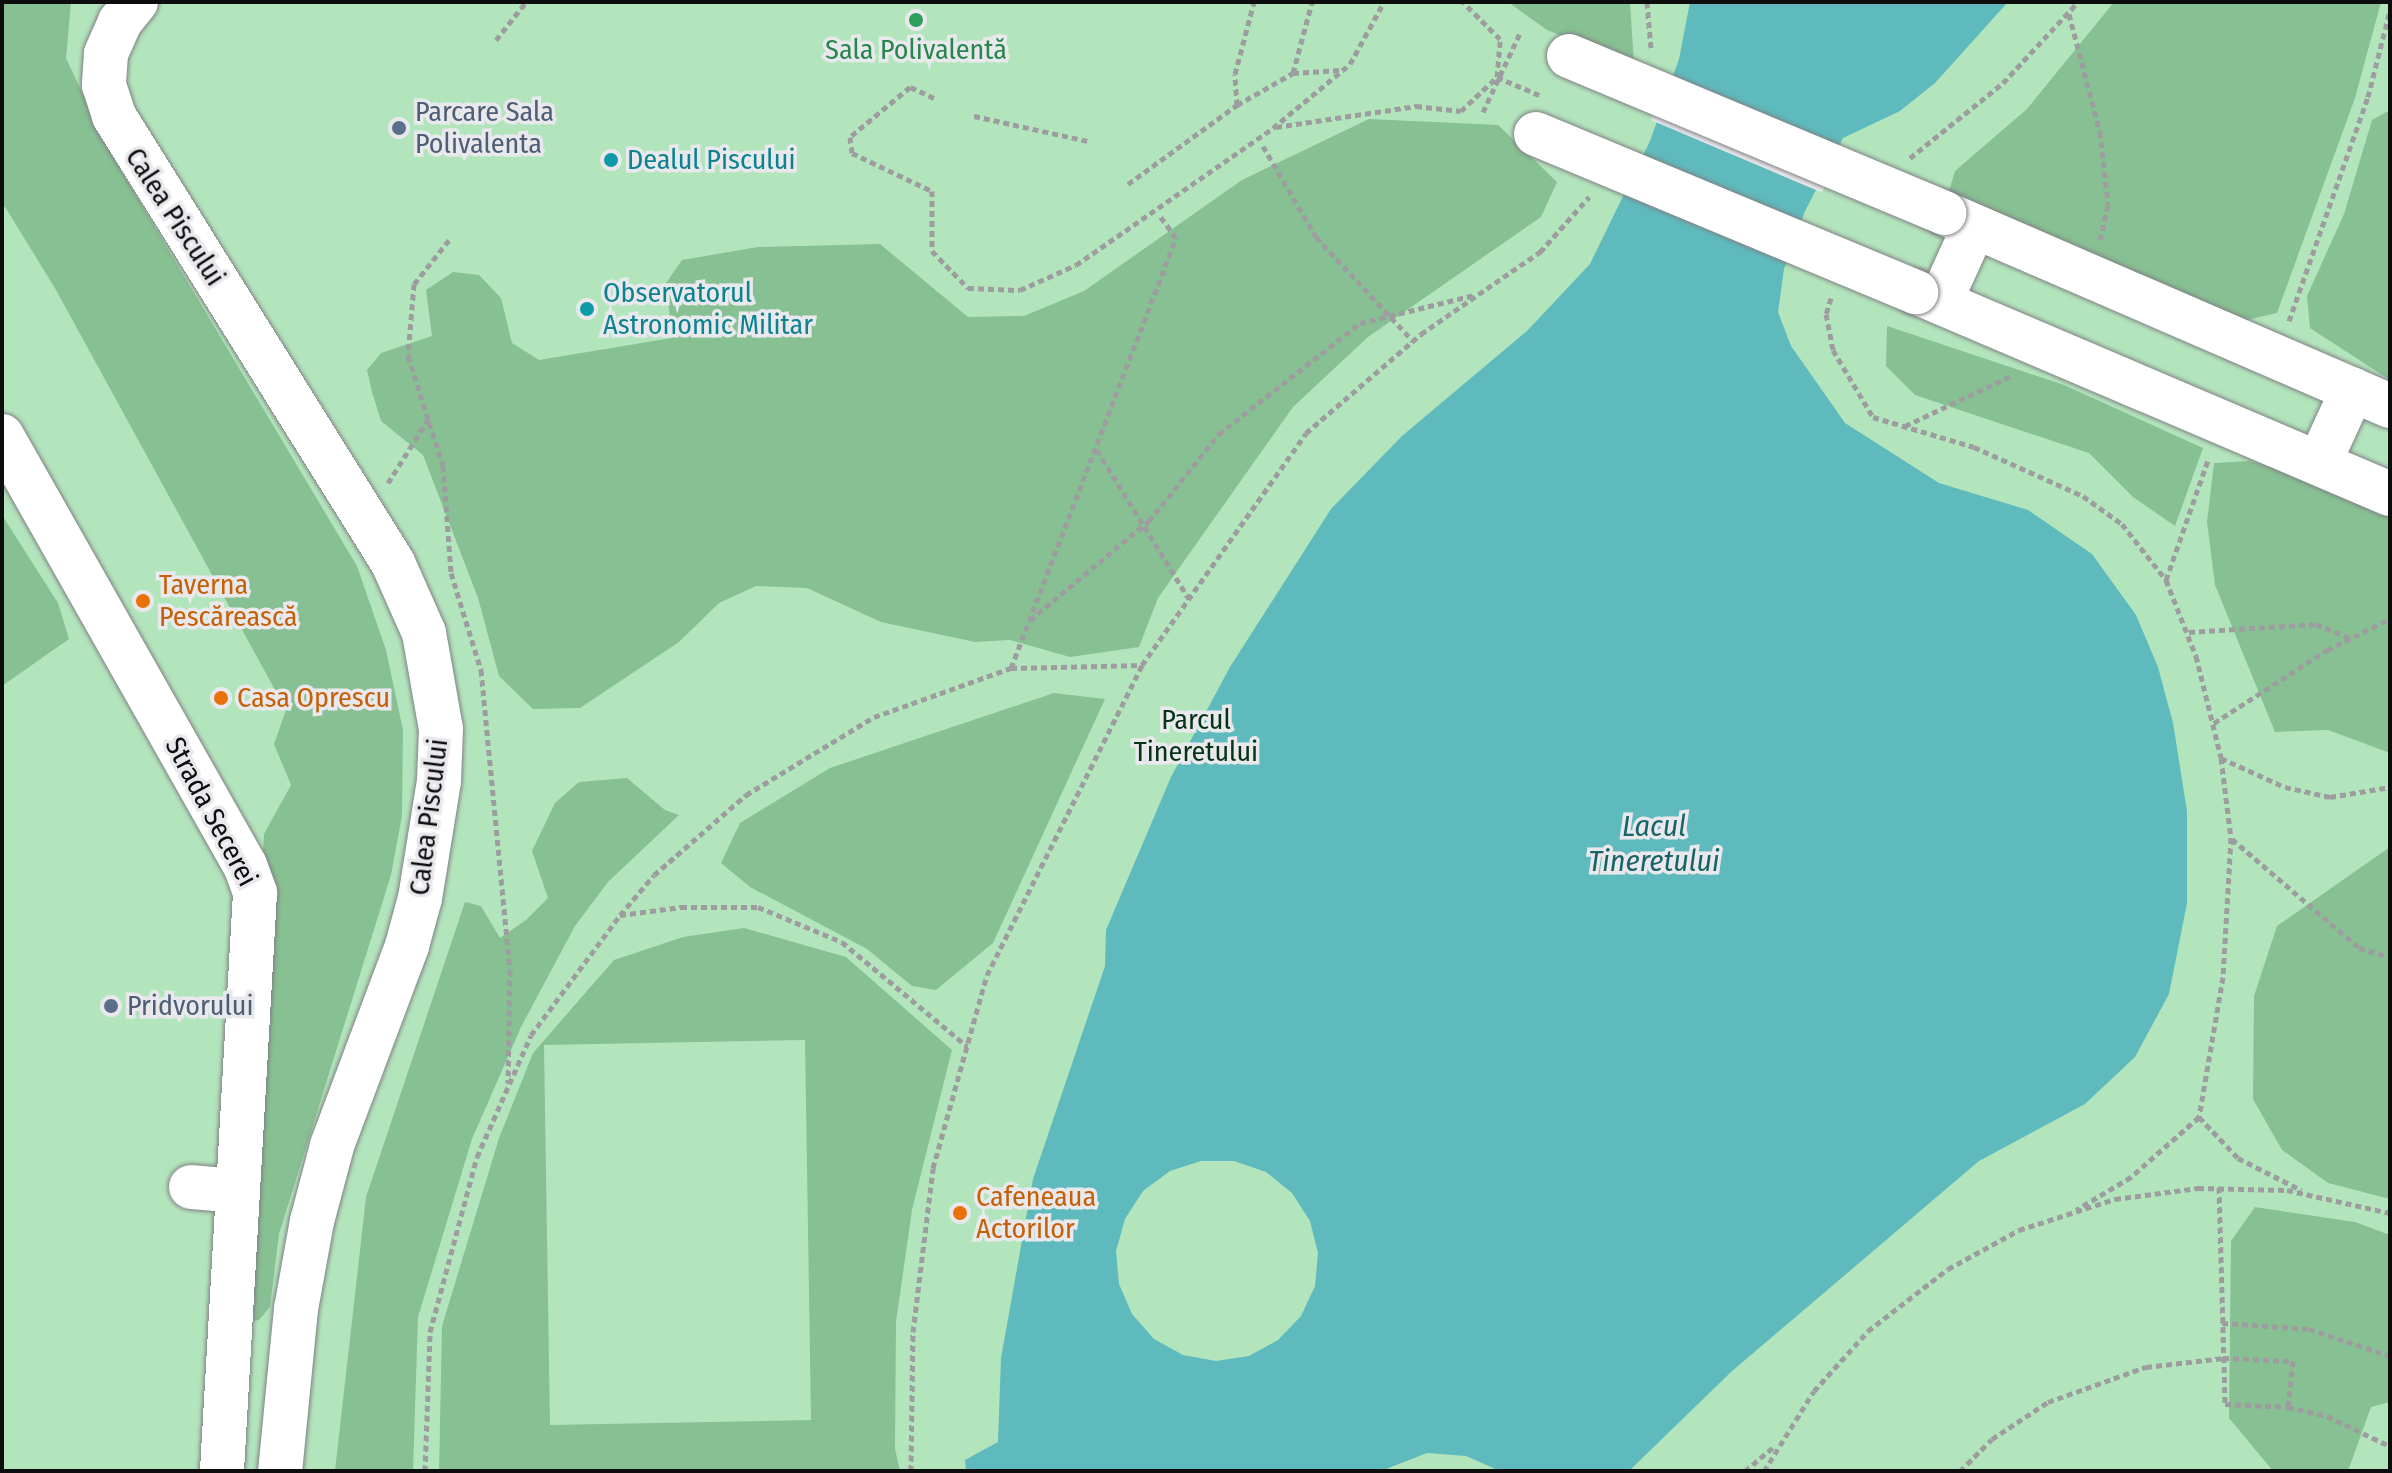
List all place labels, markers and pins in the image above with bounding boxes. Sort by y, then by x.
marker: Sala Polivalentă [907,11,925,29]
place label: Sala Polivalentă [825,33,1007,67]
place label: Parcare Sala Polivalenta [415,95,554,161]
marker: Parcare Sala Polivalenta [390,119,408,137]
place label: Dealul Piscului [627,143,795,177]
marker: Dealul Piscului [602,151,620,169]
place label: Observatorul Astronomic Militar [603,276,813,342]
marker: Observatorul Astronomic Militar [578,300,596,318]
place label: Taverna Pescărească [159,568,297,634]
marker: Taverna Pescărească [134,592,152,610]
place label: Casa Oprescu [237,681,390,715]
marker: Casa Oprescu [212,689,230,707]
place label: Pridvorului [127,989,254,1023]
marker: Pridvorului [102,997,120,1015]
place label: Cafeneaua Actorilor [976,1180,1096,1246]
marker: Cafeneaua Actorilor [951,1204,969,1222]

